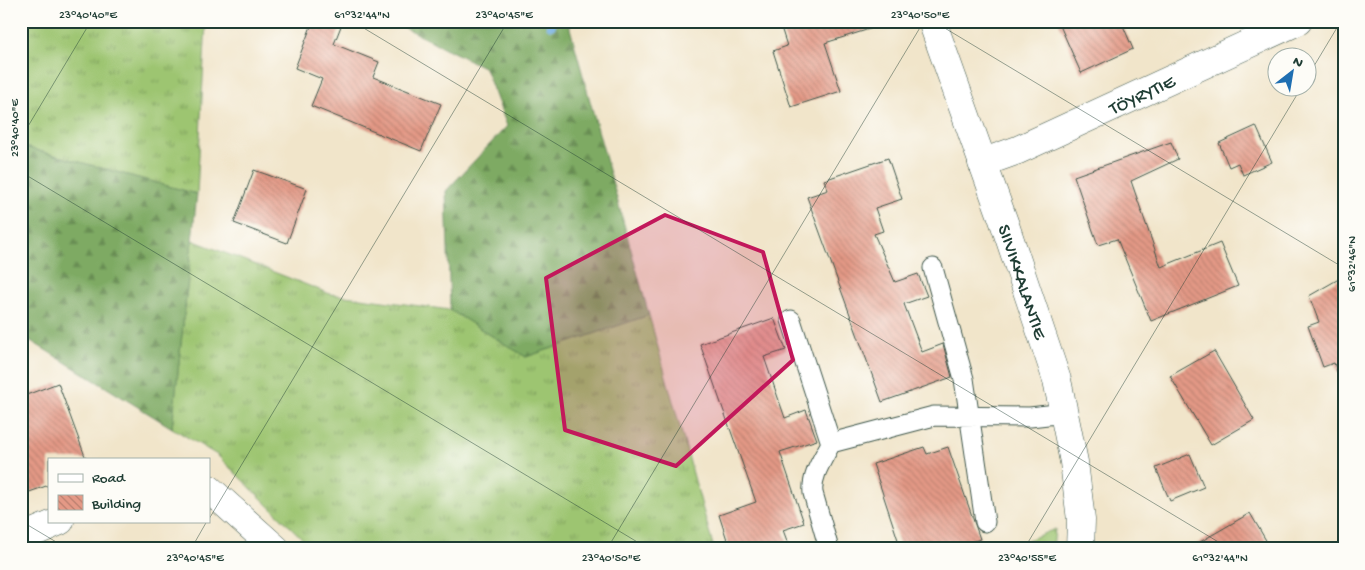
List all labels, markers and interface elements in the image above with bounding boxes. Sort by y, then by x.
text: 23°40'40"E [59,9,118,23]
text: 61°32'44"N [334,9,390,23]
text: 23°40'45"E [475,9,533,23]
text: 23°40'50"E [891,9,950,23]
north arrow [1268,48,1318,98]
text: N [1289,53,1306,73]
street label: TÖYRYTIE [1105,71,1180,122]
text: 23°40'40"E [9,98,23,157]
street label: SIIVIKKALANTIE [991,222,1051,344]
text: 61°32'46"N [1346,236,1360,292]
legend [48,458,210,522]
text: Road [92,470,126,488]
text: Building [91,496,141,514]
text: 23°40'45"E [166,552,224,566]
text: 23°40'50"E [582,552,641,566]
text: 23°40'55"E [998,552,1057,566]
text: 61°32'44"N [1192,552,1248,566]

